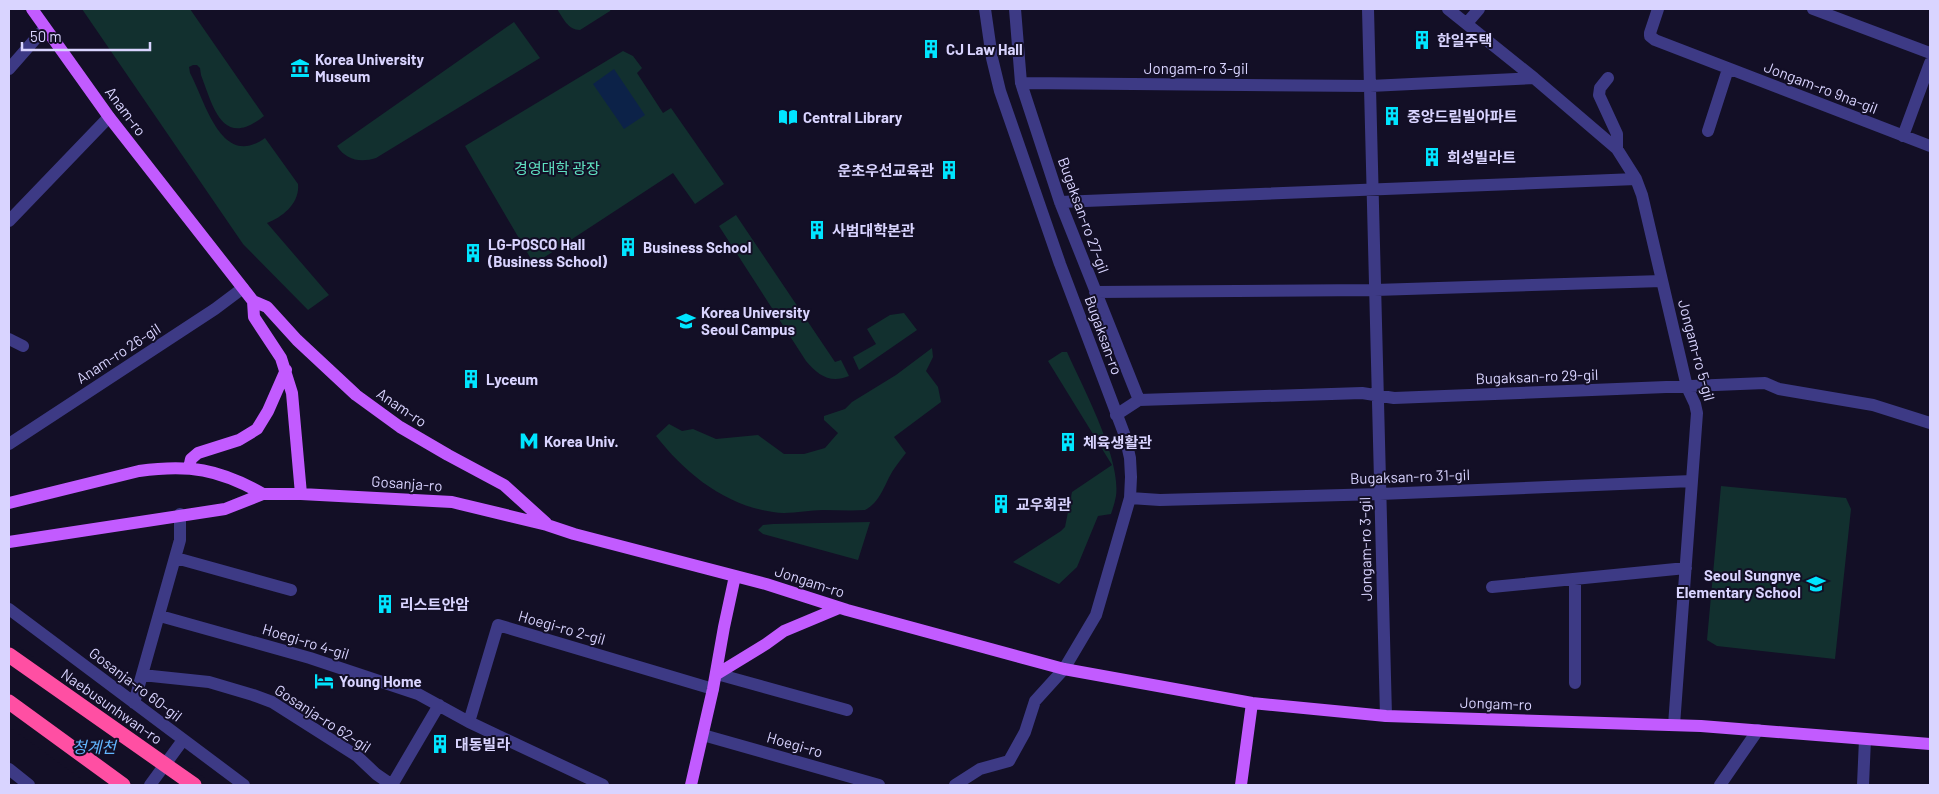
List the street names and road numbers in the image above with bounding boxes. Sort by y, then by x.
street label: Jongam-ro 9na-gil [1762,57,1880,117]
street label: Jongam-ro 3-gil [1144,59,1248,77]
street label: Anam-ro [102,83,150,139]
street label: Bugaksan-ro 27-gil [1055,155,1113,275]
street label: Bugaksan-ro [1081,293,1127,377]
street label: Jongam-ro 5-gil [1675,297,1719,403]
street label: Anam-ro 26-gil [73,319,163,387]
street label: Bugaksan-ro 29-gil [1475,365,1599,387]
street label: Anam-ro [373,384,431,430]
street label: Bugaksan-ro 31-gil [1350,465,1470,487]
street label: Gosanja-ro [371,472,443,494]
street label: Jongam-ro 3-gil [1355,497,1375,601]
street label: Jongam-ro [773,561,847,601]
street label: Hoegi-ro 2-gil [516,606,608,648]
street label: Hoegi-ro 4-gil [260,619,352,663]
street label: Gosanja-ro 60-gil [86,643,186,725]
street label: Naebusunhwan-ro [58,664,166,748]
street label: Gosanja-ro 62-gil [272,680,374,756]
street label: Jongam-ro [1460,693,1532,713]
street label: Hoegi-ro [765,727,825,761]

